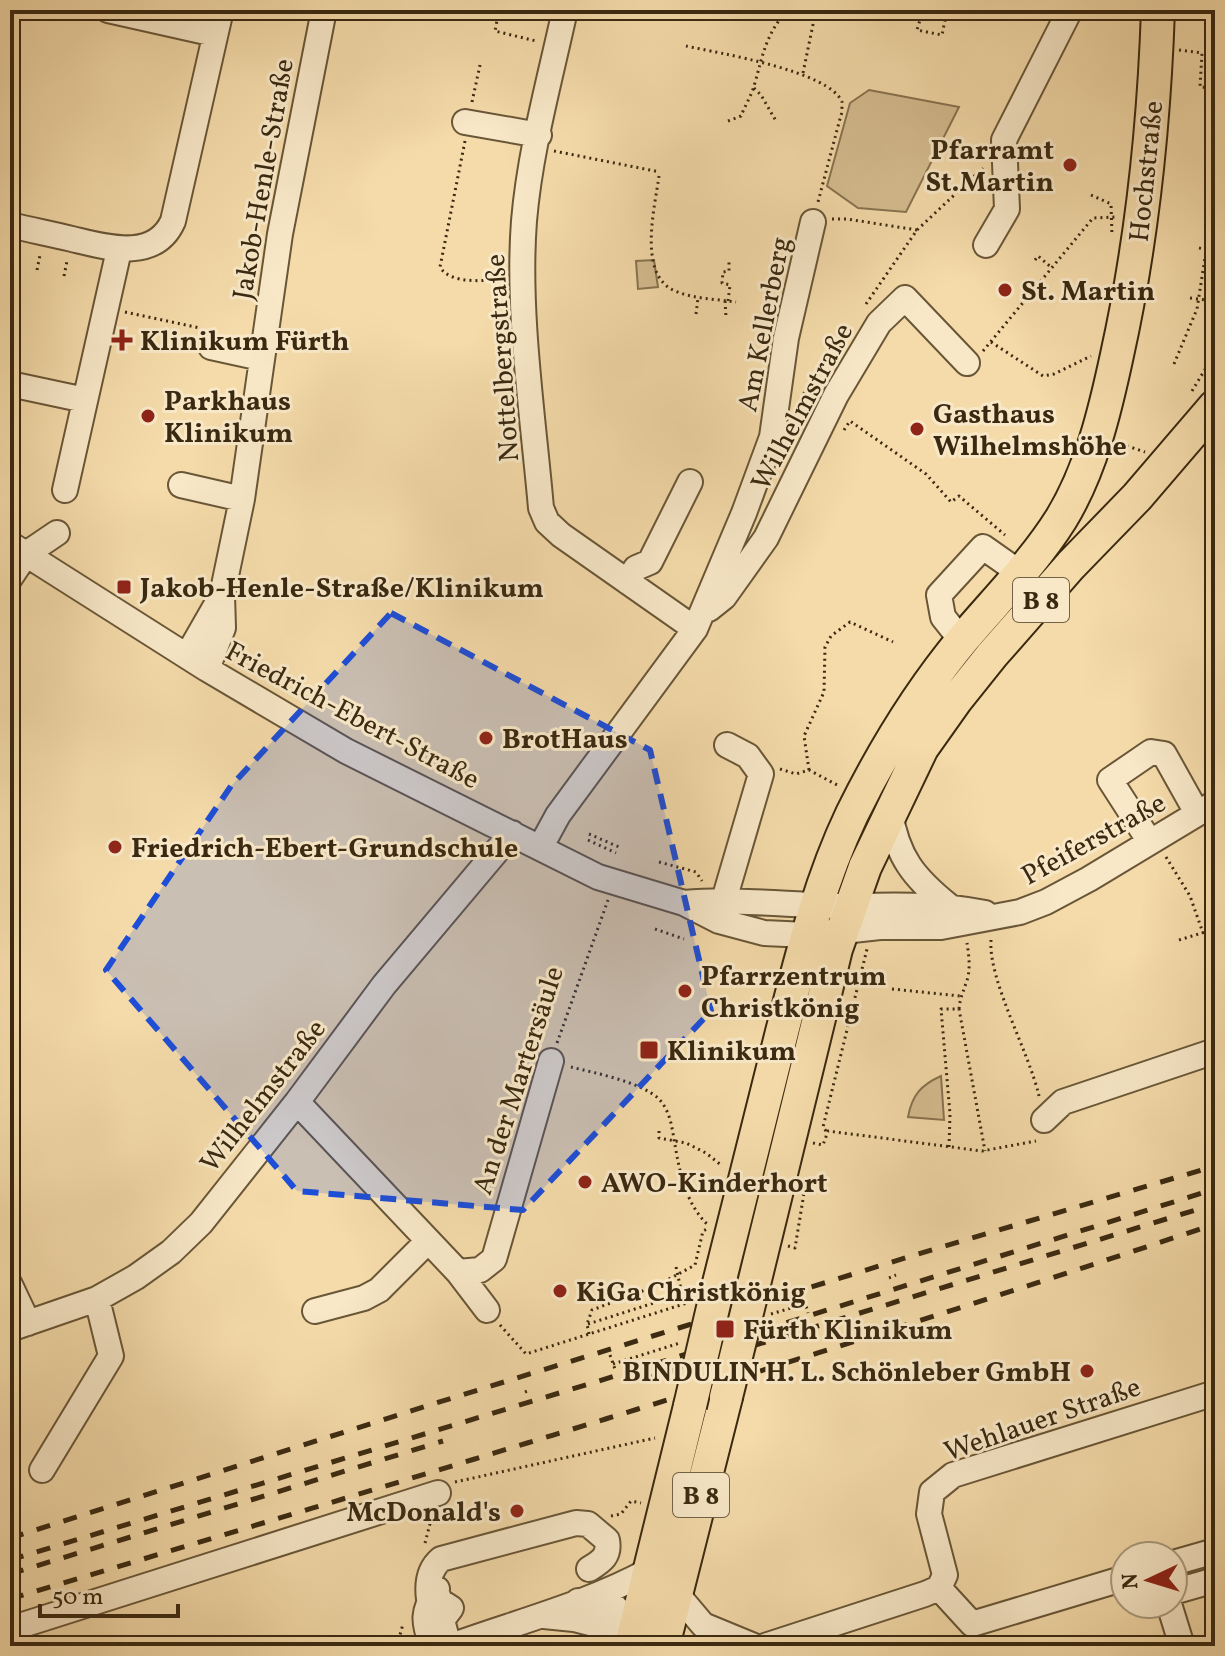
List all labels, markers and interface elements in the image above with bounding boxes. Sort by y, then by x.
street label: Jakob-Henle-Straße [224,56,305,303]
street label: Hochstraße [1121,99,1174,244]
place label: Pfarramt St.Martin [925,132,1054,203]
marker: Pfarramt St.Martin [1061,156,1079,174]
street label: Am Kellerberg [729,234,802,415]
street label: Nottelbergstraße [477,252,530,463]
place label: St. Martin [1021,273,1155,312]
marker: St. Martin [996,281,1014,299]
street label: Wilhelmstraße [743,316,864,498]
place label: Klinikum Fürth [140,323,350,362]
marker: Klinikum Fürth [111,329,133,351]
place label: Parkhaus Klinikum [164,383,293,454]
place label: Gasthaus Wilhelmshöhe [933,396,1127,467]
marker: Parkhaus Klinikum [139,407,157,425]
marker: Gasthaus Wilhelmshöhe [908,420,926,438]
place label: Jakob-Henle-Straße/Klinikum [139,570,544,609]
marker: Jakob-Henle-Straße/Klinikum [115,578,133,596]
road number: B 8 [1013,578,1069,622]
street label: Friedrich-Ebert-Straße [218,633,486,800]
place label: BrotHaus [502,721,628,760]
marker: BrotHaus [477,729,495,747]
street label: Pfeiferstraße [1015,784,1173,896]
place label: Friedrich-Ebert-Grundschule [131,830,518,869]
marker: Friedrich-Ebert-Grundschule [106,838,124,856]
place label: Pfarrzentrum Christkönig [701,958,887,1029]
street label: An der Martersäule [464,962,575,1200]
marker: Pfarrzentrum Christkönig [676,982,694,1000]
street label: Wilhelmstraße [192,1012,336,1181]
place label: Klinikum [667,1033,796,1072]
marker: Klinikum [638,1039,660,1061]
place label: AWO-Kinderhort [601,1165,828,1204]
marker: AWO-Kinderhort [576,1173,594,1191]
place label: KiGa Christkönig [576,1274,806,1313]
marker: KiGa Christkönig [551,1282,569,1300]
place label: Fürth Klinikum [743,1312,953,1351]
marker: Fürth Klinikum [714,1318,736,1340]
place label: BINDULIN H. L. Schönleber GmbH [622,1354,1071,1393]
marker: BINDULIN H. L. Schönleber GmbH [1078,1362,1096,1380]
street label: Wehlauer Straße [939,1368,1146,1472]
road number: B 8 [673,1473,729,1517]
place label: McDonald's [347,1494,501,1533]
marker: McDonald's [508,1502,526,1520]
north arrow [1109,1540,1189,1620]
scale bar [40,1568,178,1618]
text: N [1116,1572,1148,1590]
text: 50 m [52,1581,104,1615]

